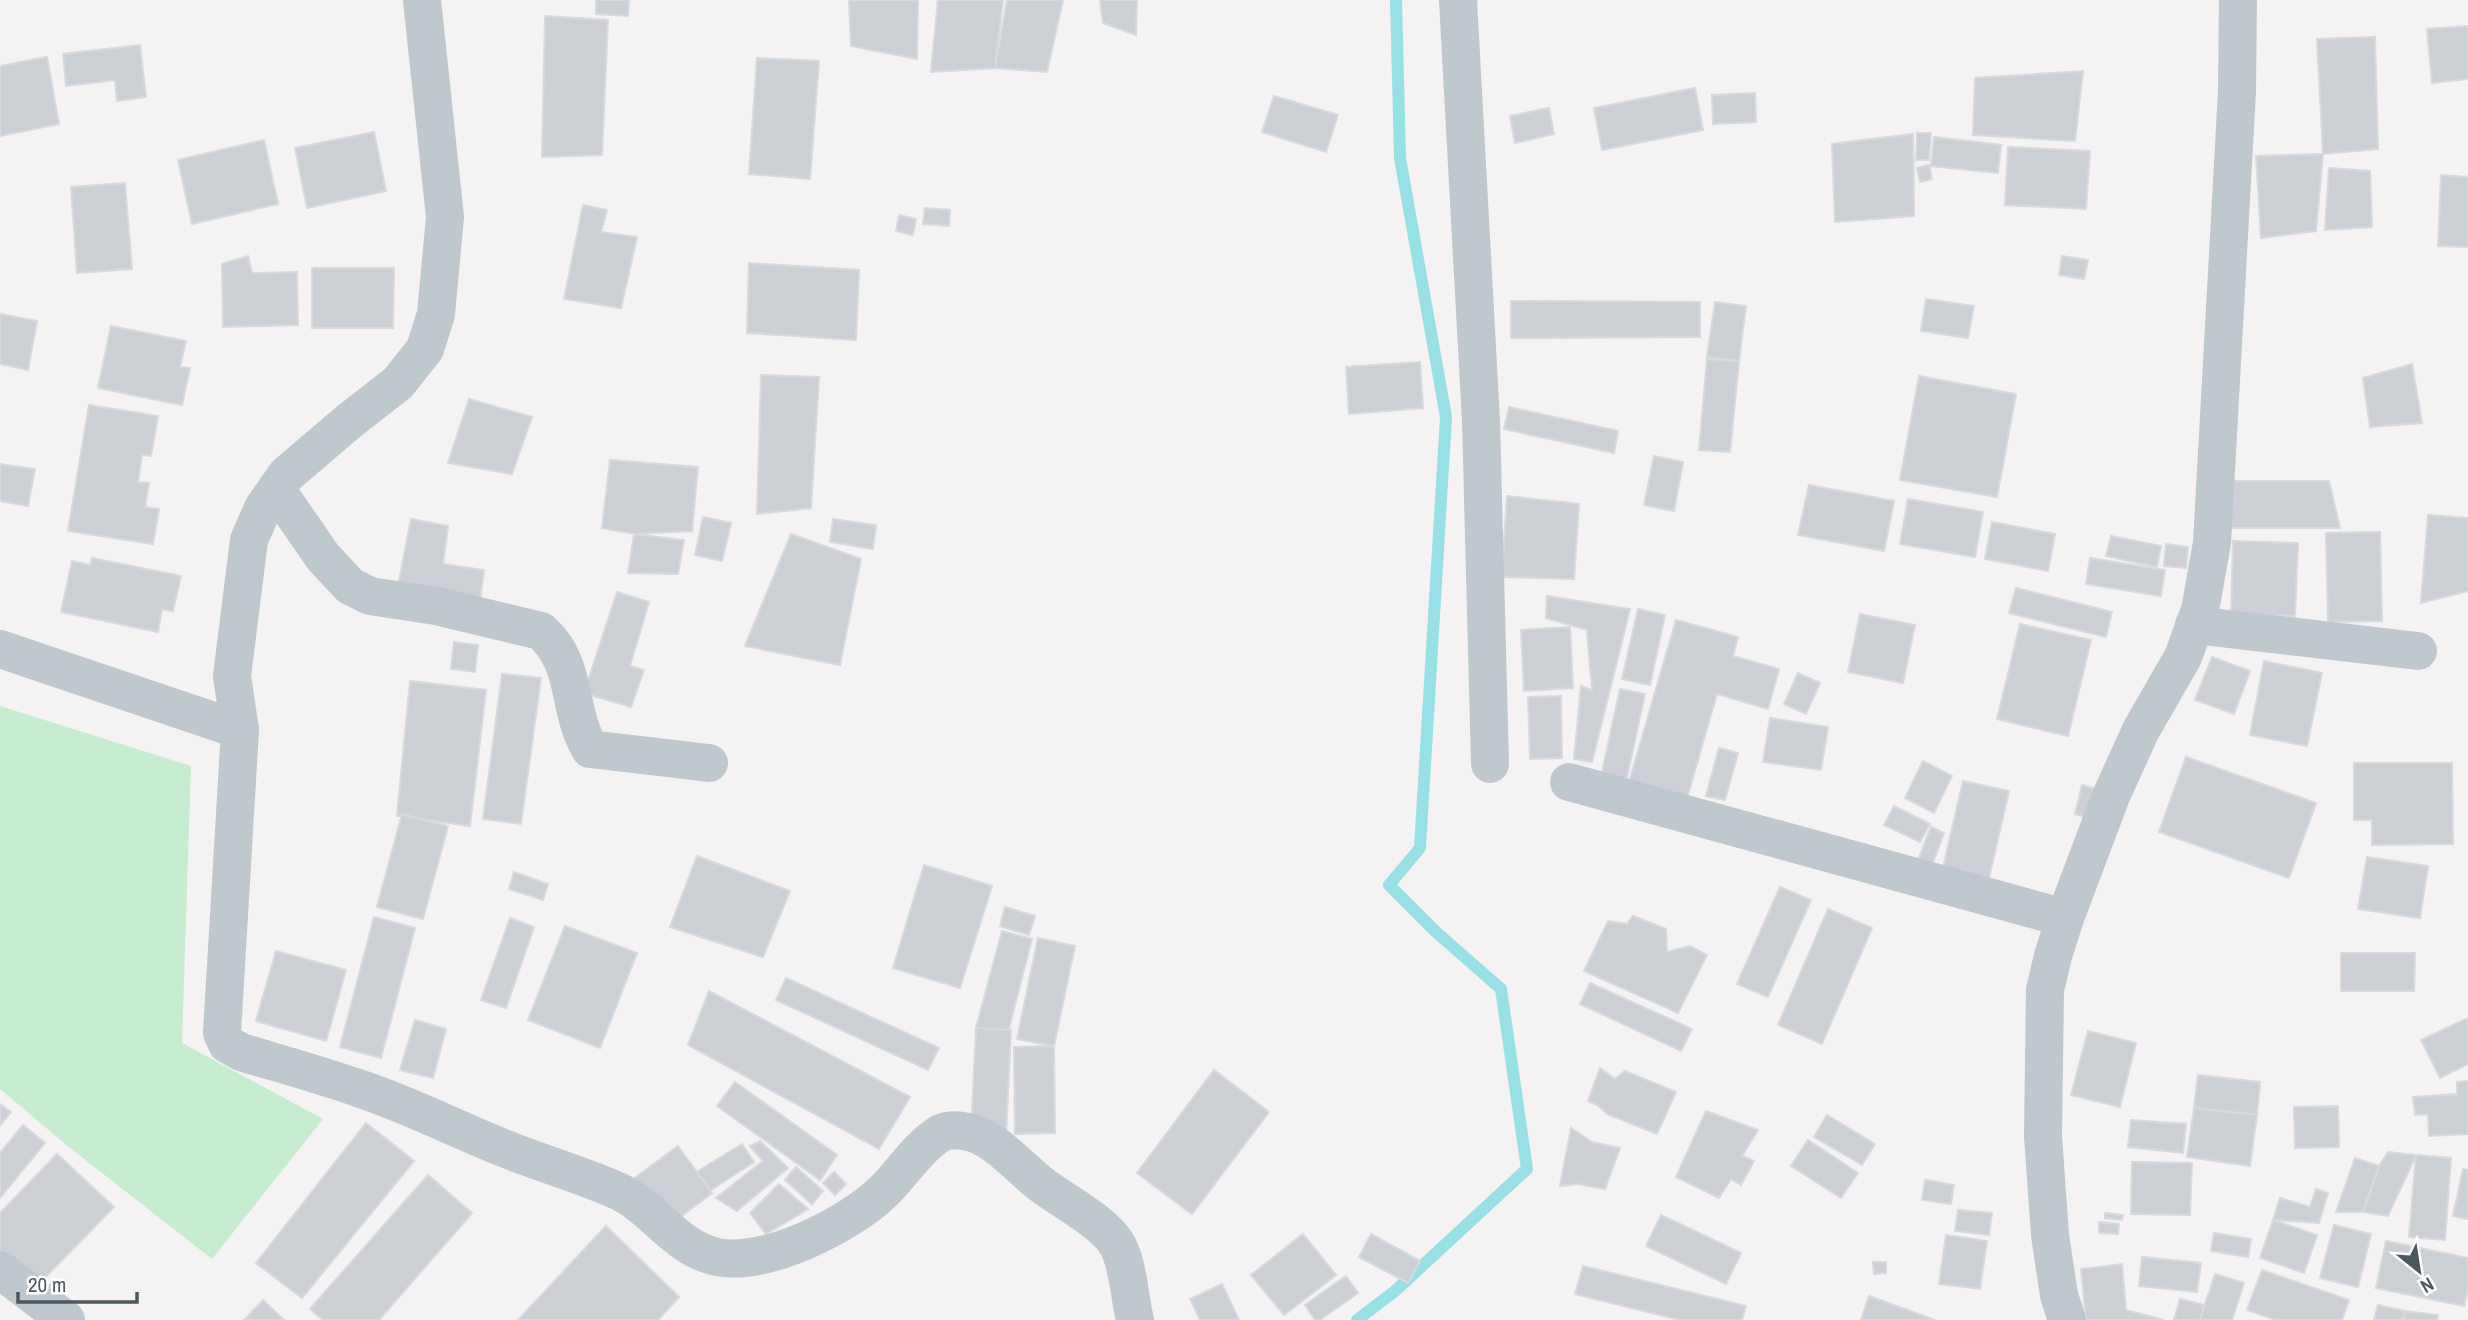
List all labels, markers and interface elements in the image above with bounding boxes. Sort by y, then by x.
north arrow [2384,1236,2454,1306]
scale bar [18,1260,136,1304]
text: 20 m [28,1270,66,1299]
text: N [2416,1272,2439,1300]

